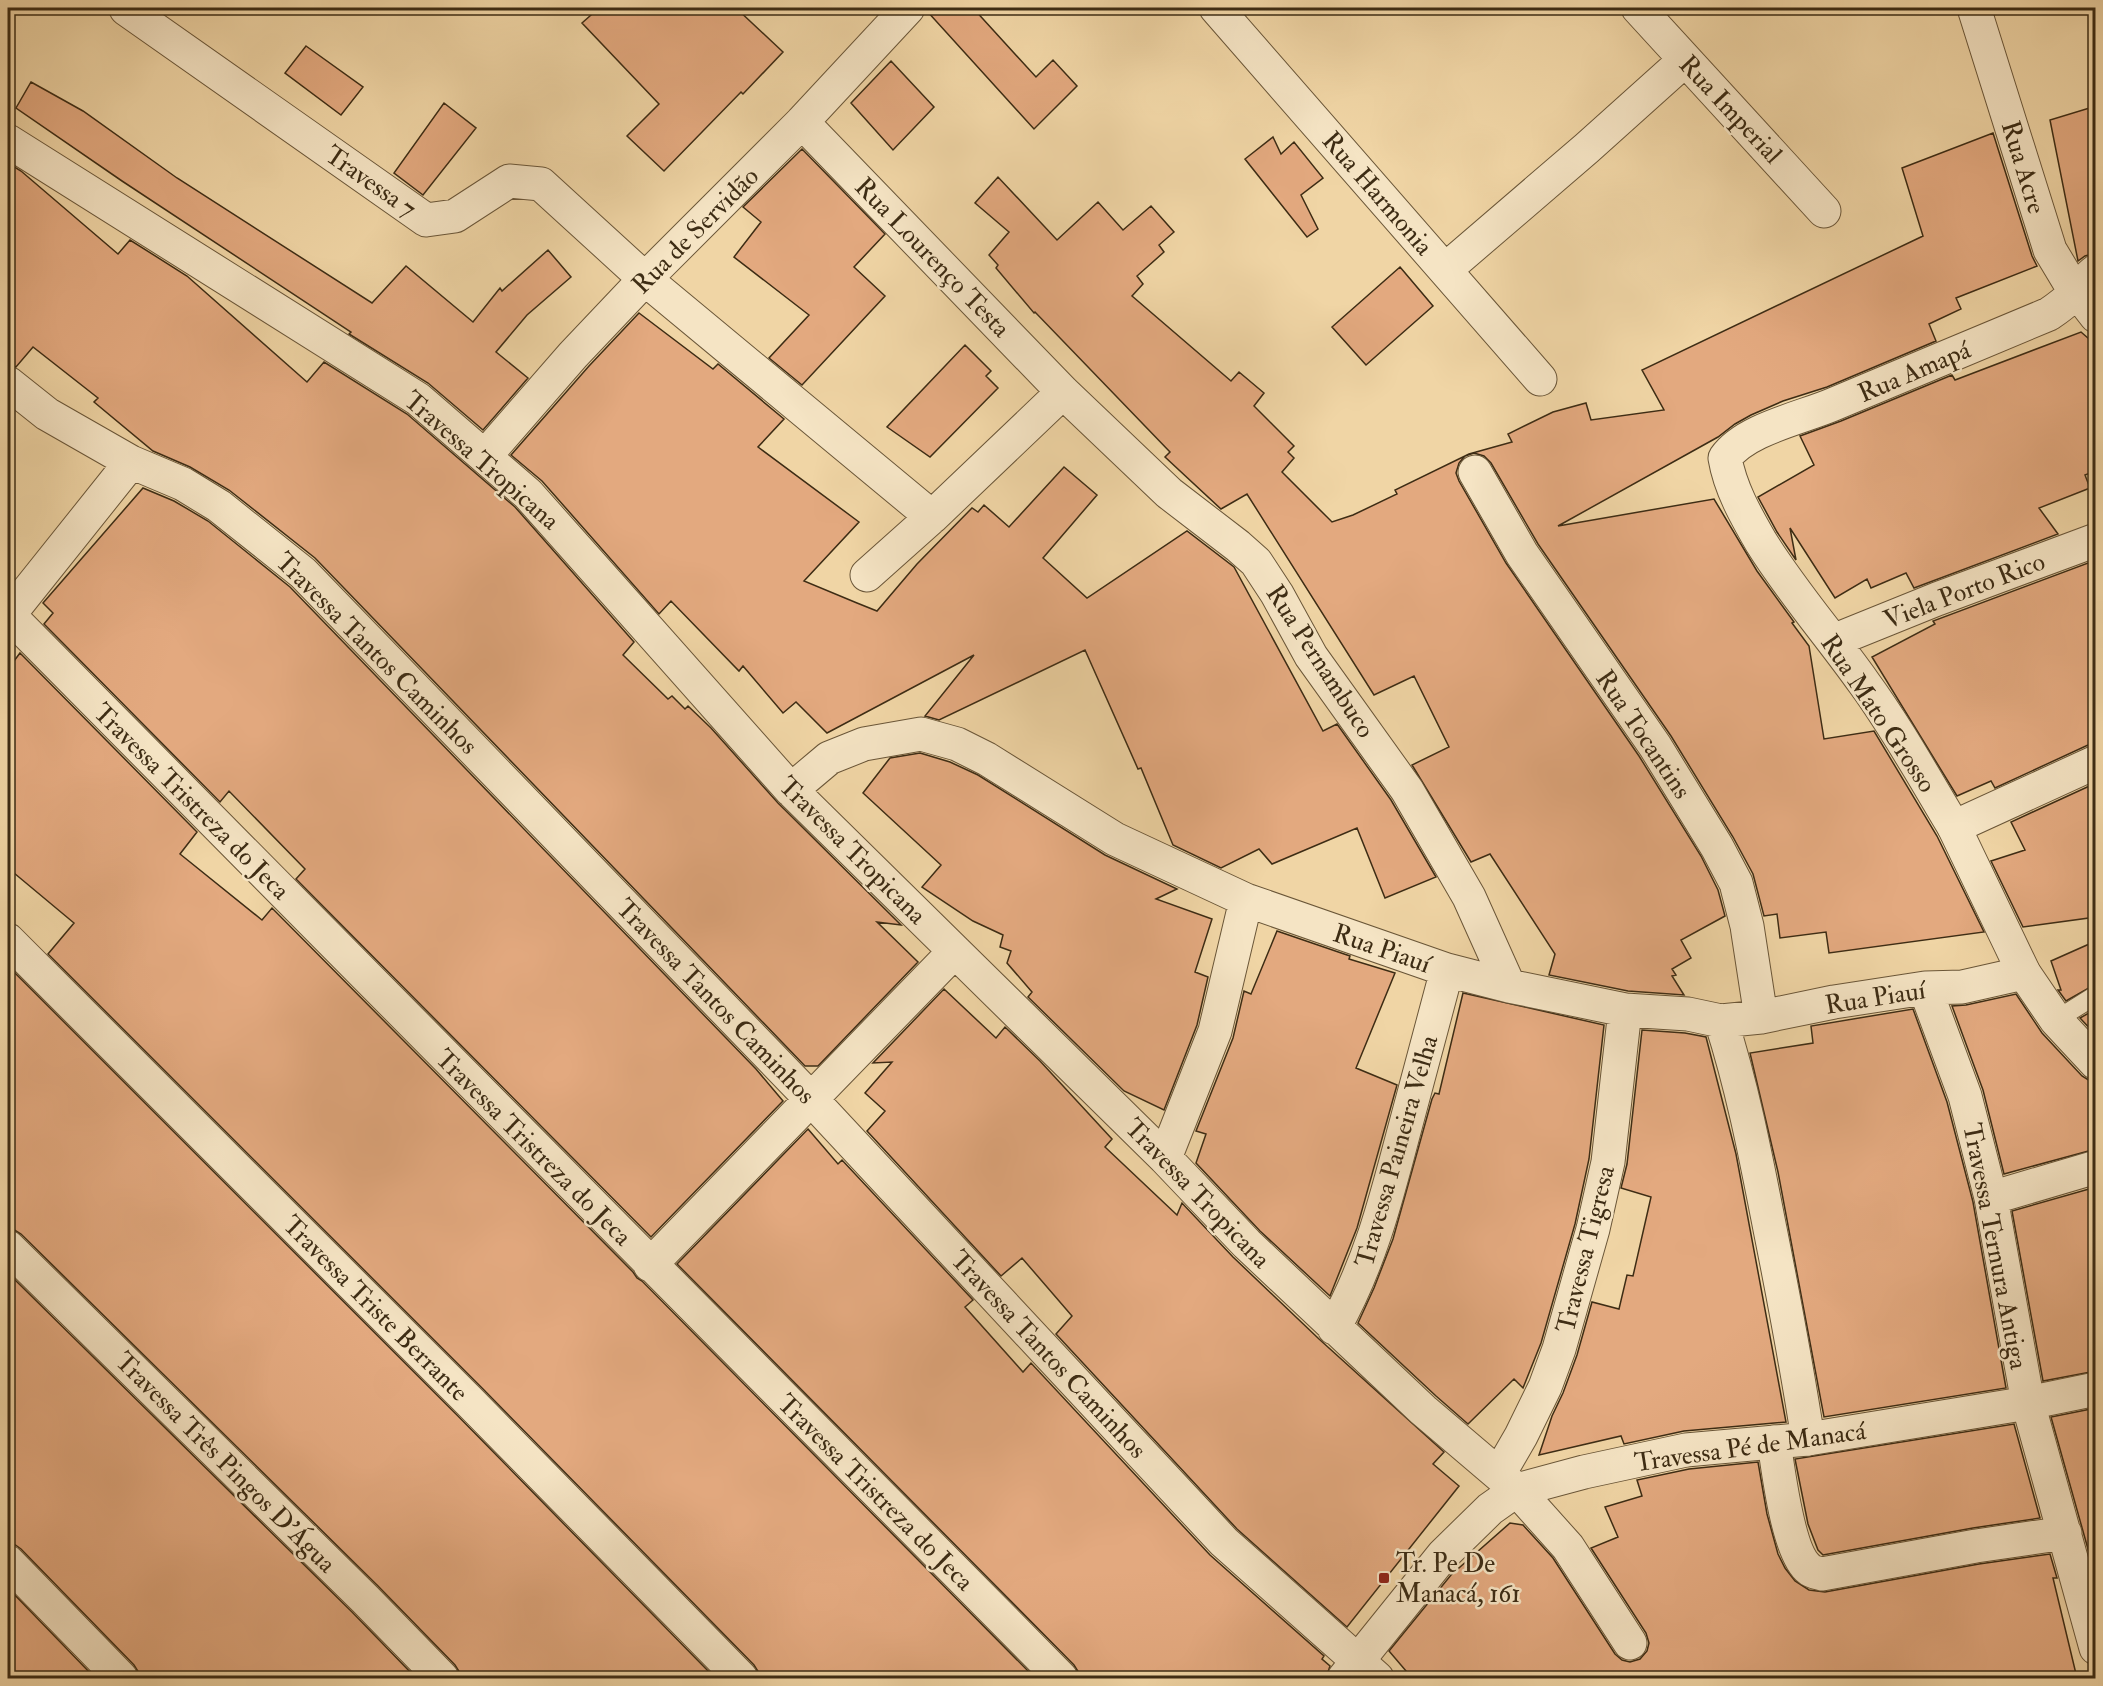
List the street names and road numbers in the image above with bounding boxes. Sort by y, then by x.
street label: Rua Imperial [1671,49,1789,171]
street label: Rua Acre [1994,117,2052,218]
street label: Rua Harmonia [1315,125,1440,262]
street label: Travessa 7 [319,139,422,225]
street label: Rua de Servidão [626,161,766,301]
street label: Rua Lourenço Testa [848,171,1017,345]
street label: Rua Amapá [1853,334,1976,411]
street label: Travessa Tropicana [396,384,566,538]
street label: Travessa Tantos Caminhos [268,546,484,762]
street label: Viela Porto Rico [1879,546,2050,636]
street label: Rua Pernambuco [1259,579,1382,744]
street label: Rua Mato Grosso [1813,628,1943,799]
street label: Rua Tocantins [1588,664,1698,805]
street label: Travessa Tristreza do Jeca [86,697,296,907]
street label: Travessa Tropicana [771,770,933,932]
street label: Travessa Tantos Caminhos [609,892,822,1111]
street label: Rua Piauí [1329,917,1437,981]
street label: Rua Piauí [1823,974,1930,1022]
street label: Travessa Paineira Velha [1349,1031,1445,1271]
street label: Travessa Tristreza do Jeca [428,1043,638,1253]
street label: Travessa Tropicana [1117,1112,1277,1276]
street label: Travessa Ternura Antiga [1955,1120,2035,1372]
street label: Travessa Tigresa [1550,1162,1622,1336]
street label: Travessa Triste Berrante [276,1209,475,1408]
street label: Travessa Tantos Caminhos [943,1244,1153,1466]
street label: Travessa Três Pingos D'Água [108,1344,344,1580]
street label: Travessa Tristreza do Jeca [770,1388,980,1598]
street label: Travessa Pé de Manacá [1632,1415,1868,1479]

